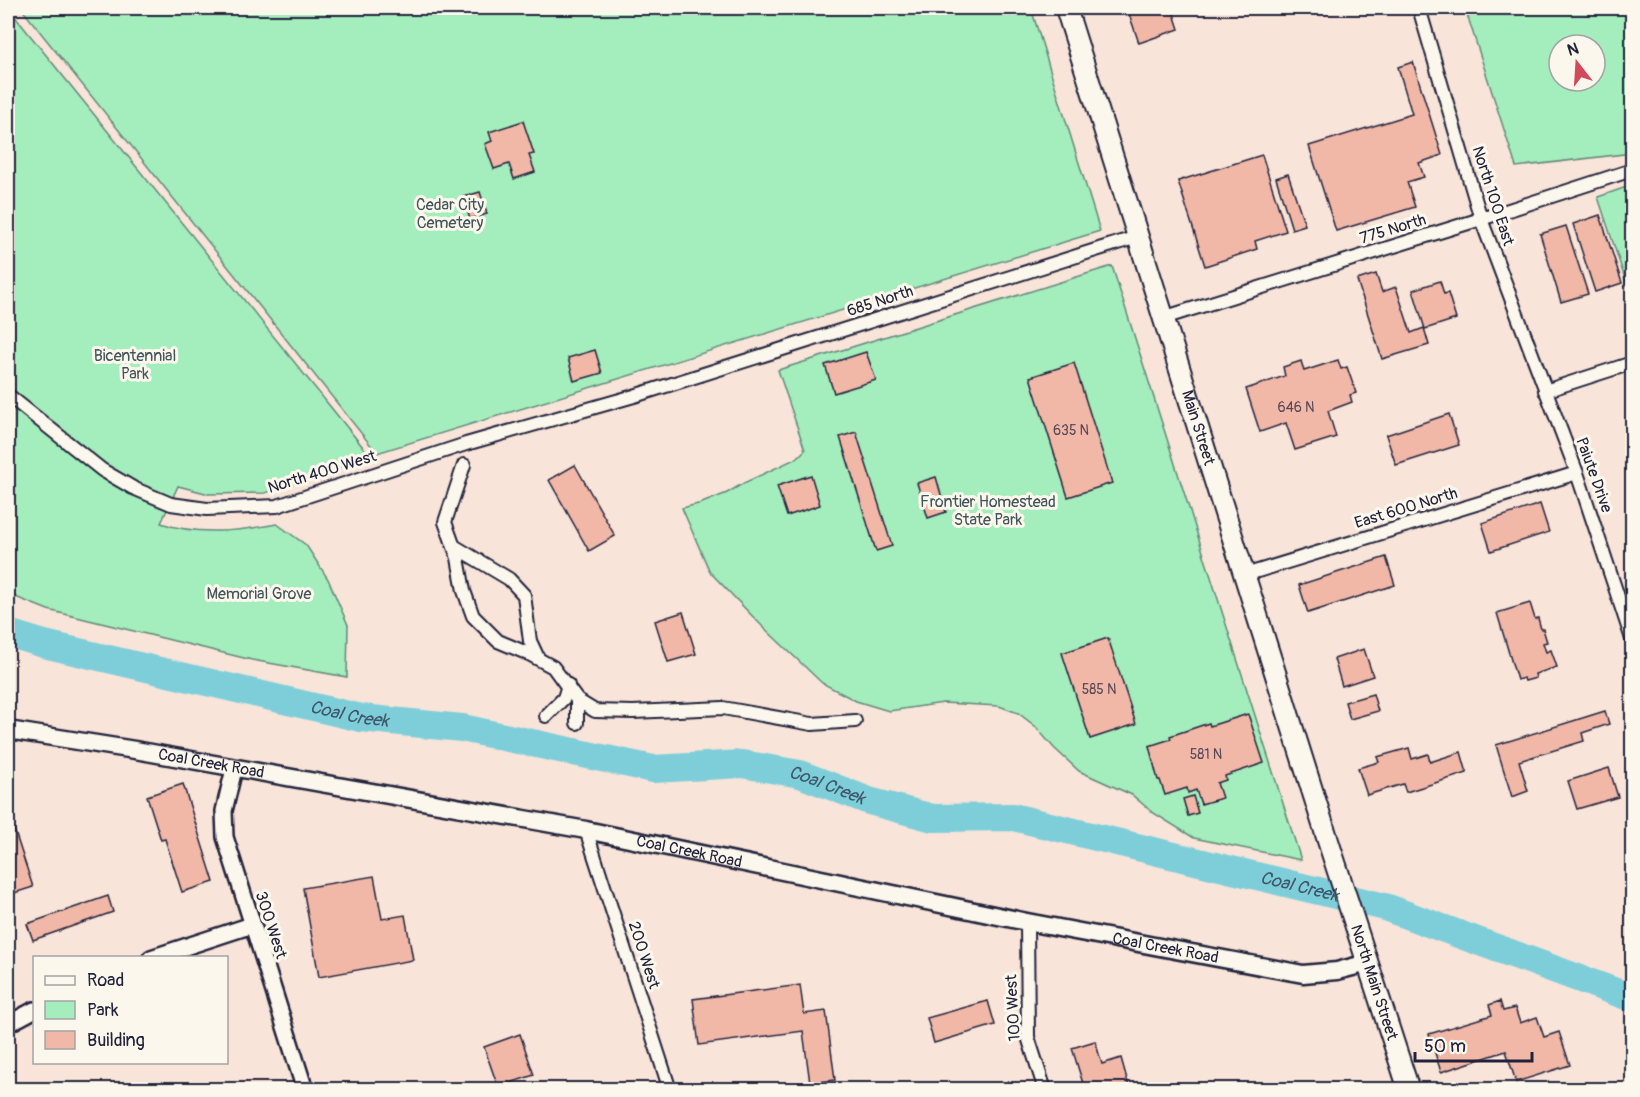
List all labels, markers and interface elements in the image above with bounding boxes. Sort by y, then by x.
north arrow [1547,33,1607,93]
text: N [1565,38,1581,61]
street label: North 100 East [1467,144,1519,249]
park label: Cedar City Cemetery [416,195,484,233]
street label: 775 North [1357,209,1429,249]
street label: 685 North [844,281,916,321]
park label: Bicentennial Park [94,346,176,384]
street label: Main Street [1177,388,1219,468]
house number: 646 N [1278,399,1314,416]
house number: 635 N [1053,422,1089,439]
street label: Paiute Drive [1571,435,1617,515]
street label: North 400 West [265,446,379,498]
street label: East 600 North [1352,483,1460,533]
park label: Frontier Homestead State Park [920,492,1056,530]
park label: Memorial Grove [206,584,312,604]
house number: 585 N [1082,681,1116,698]
water label: Coal Creek [308,695,391,732]
street label: Coal Creek Road [157,744,266,783]
house number: 581 N [1190,746,1222,763]
water label: Coal Creek [787,761,870,810]
street label: Coal Creek Road [634,831,744,872]
water label: Coal Creek [1258,866,1342,907]
street label: 300 West [251,889,291,962]
street label: 200 West [624,919,664,992]
street label: North Main Street [1346,922,1402,1043]
street label: Coal Creek Road [1111,928,1220,968]
legend [33,956,228,1064]
text: Road [87,969,124,992]
street label: 100 West [1001,974,1025,1042]
text: Park [87,999,119,1022]
scale bar [1415,1025,1532,1063]
text: Building [87,1029,145,1052]
text: 50 m [1424,1035,1466,1058]

